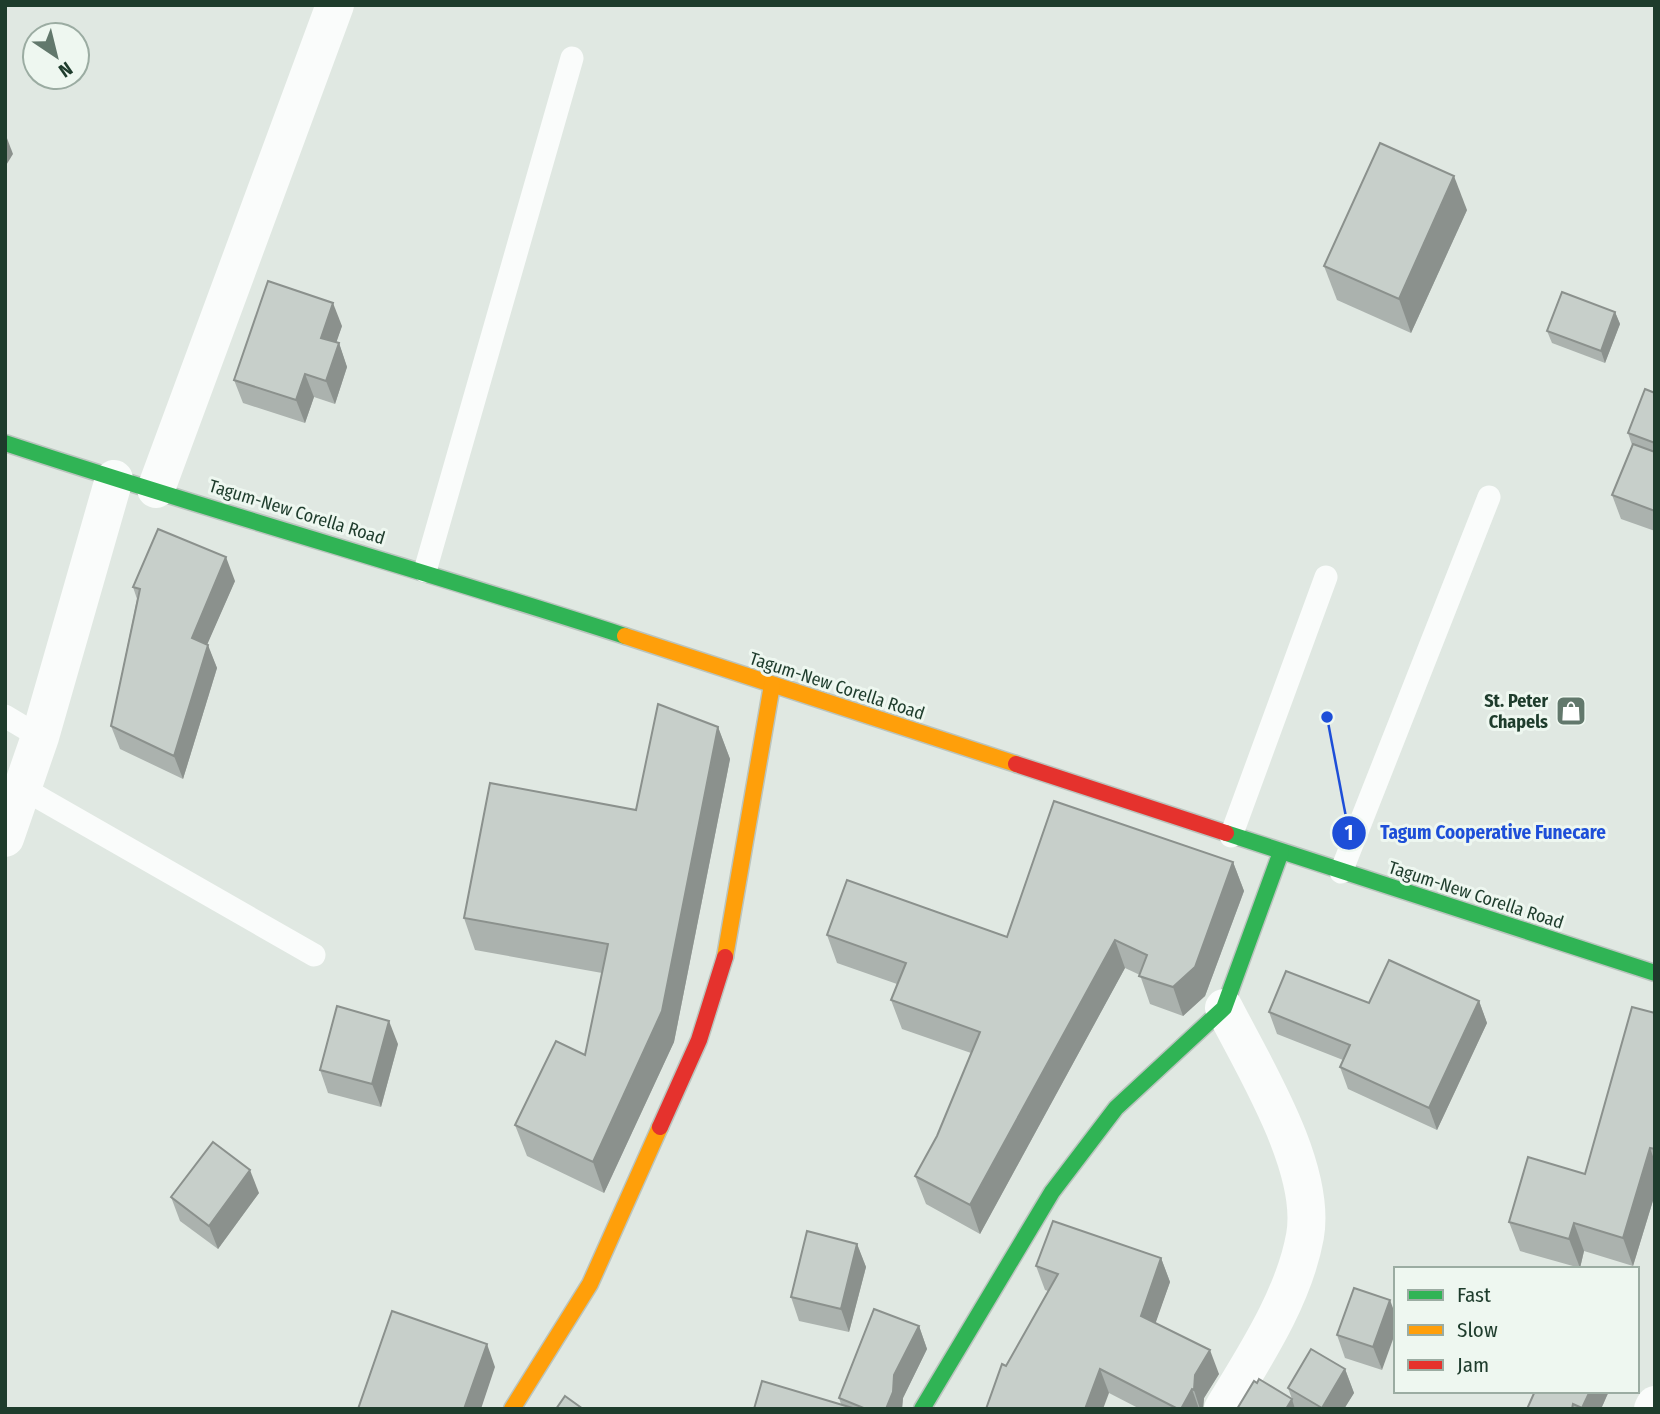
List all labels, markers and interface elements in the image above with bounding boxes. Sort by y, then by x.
north arrow [21,21,91,91]
text: N [54,57,77,82]
street label: Tagum-New Corella Road [206,475,388,549]
street label: Tagum-New Corella Road [747,647,927,725]
place label: St. Peter Chapels [1484,690,1548,733]
shop icon: St. Peter Chapels [1554,694,1588,728]
callout: Tagum Cooperative Funecare [1331,813,1620,853]
text: 1 [1345,820,1353,846]
text: Tagum Cooperative Funecare [1380,821,1606,844]
street label: Tagum-New Corella Road [1386,856,1566,934]
legend [1394,1267,1639,1393]
text: Fast [1457,1282,1491,1308]
text: Slow [1457,1317,1498,1343]
text: Jam [1457,1352,1489,1378]

